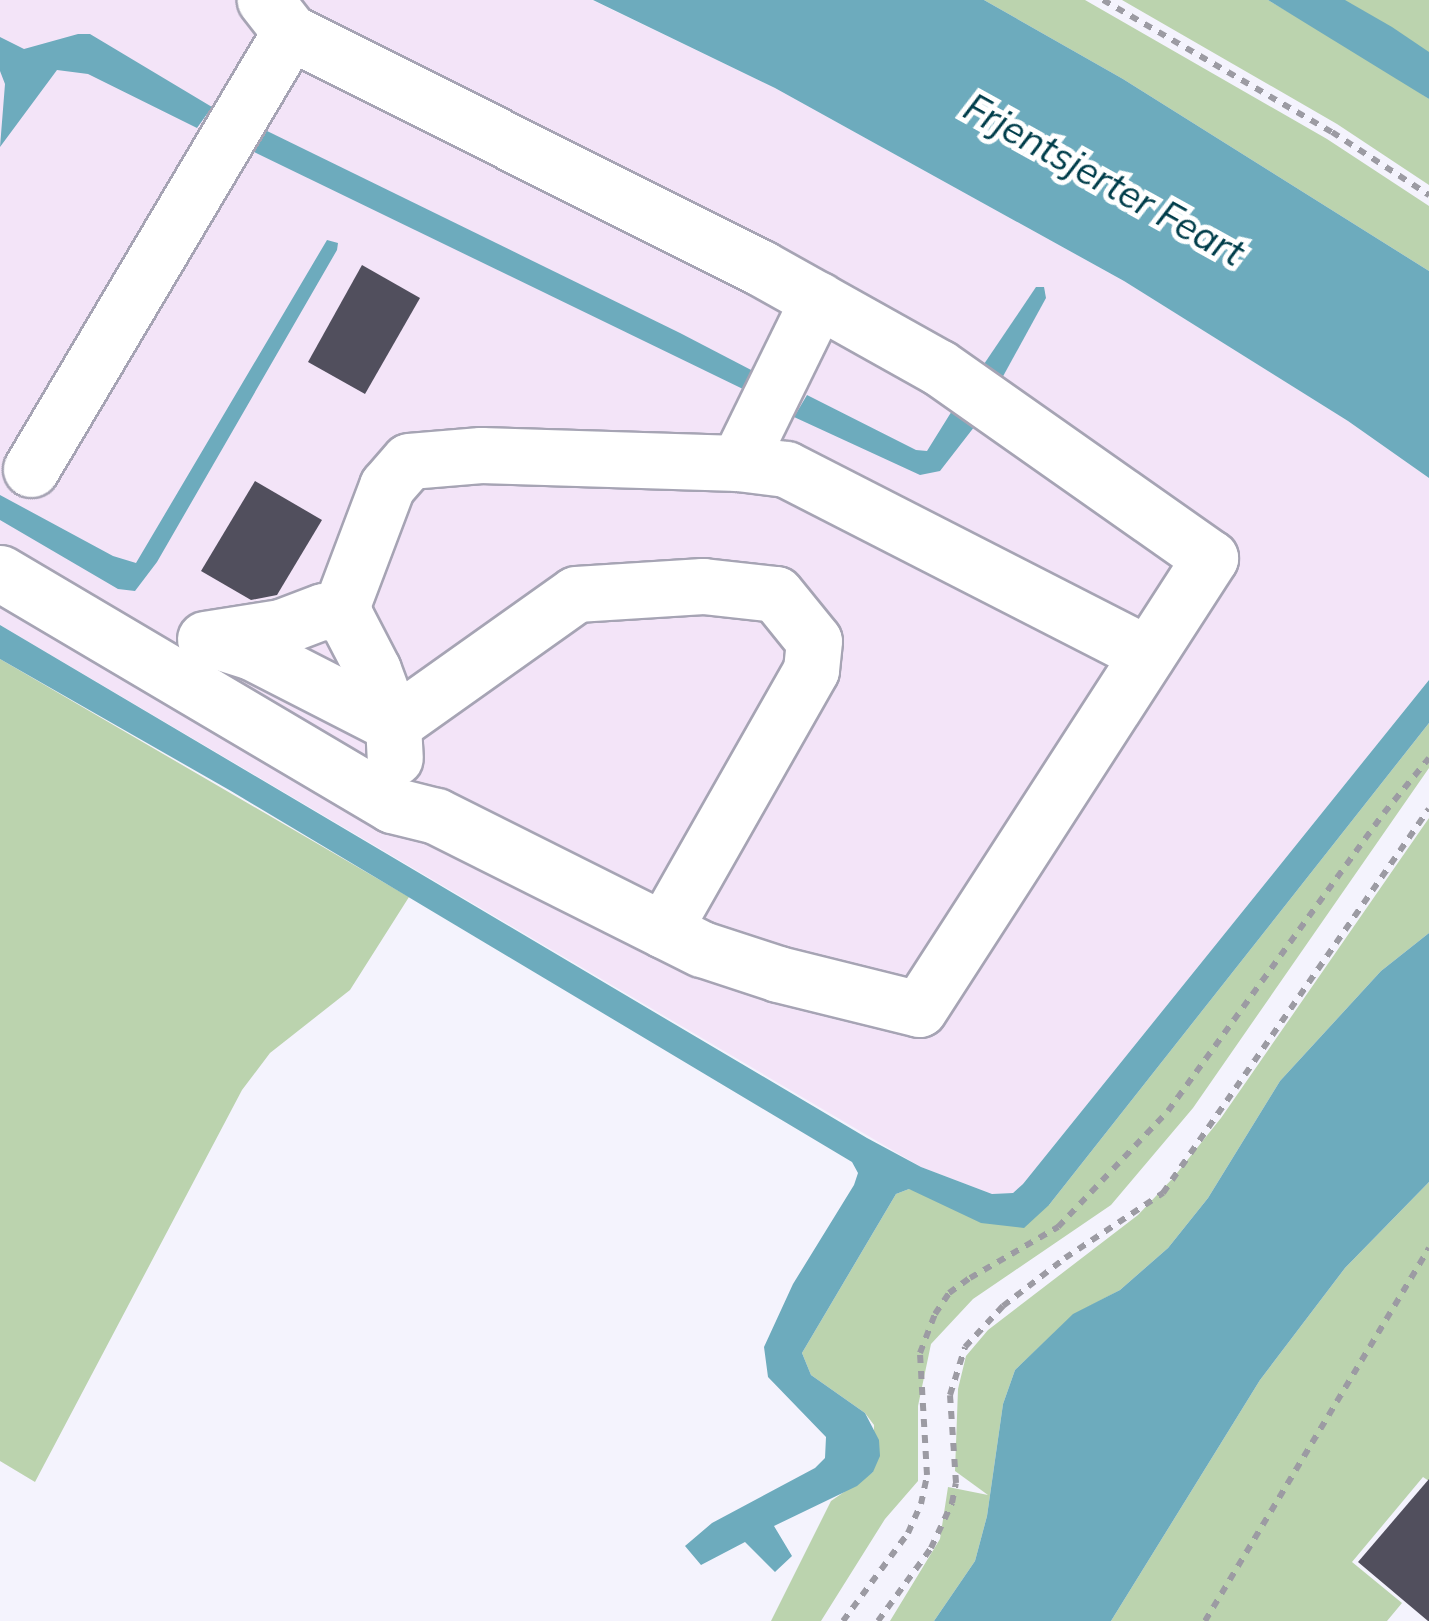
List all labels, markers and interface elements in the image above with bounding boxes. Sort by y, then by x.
water label: Frjentsjerter Feart [956,84,1252,276]

